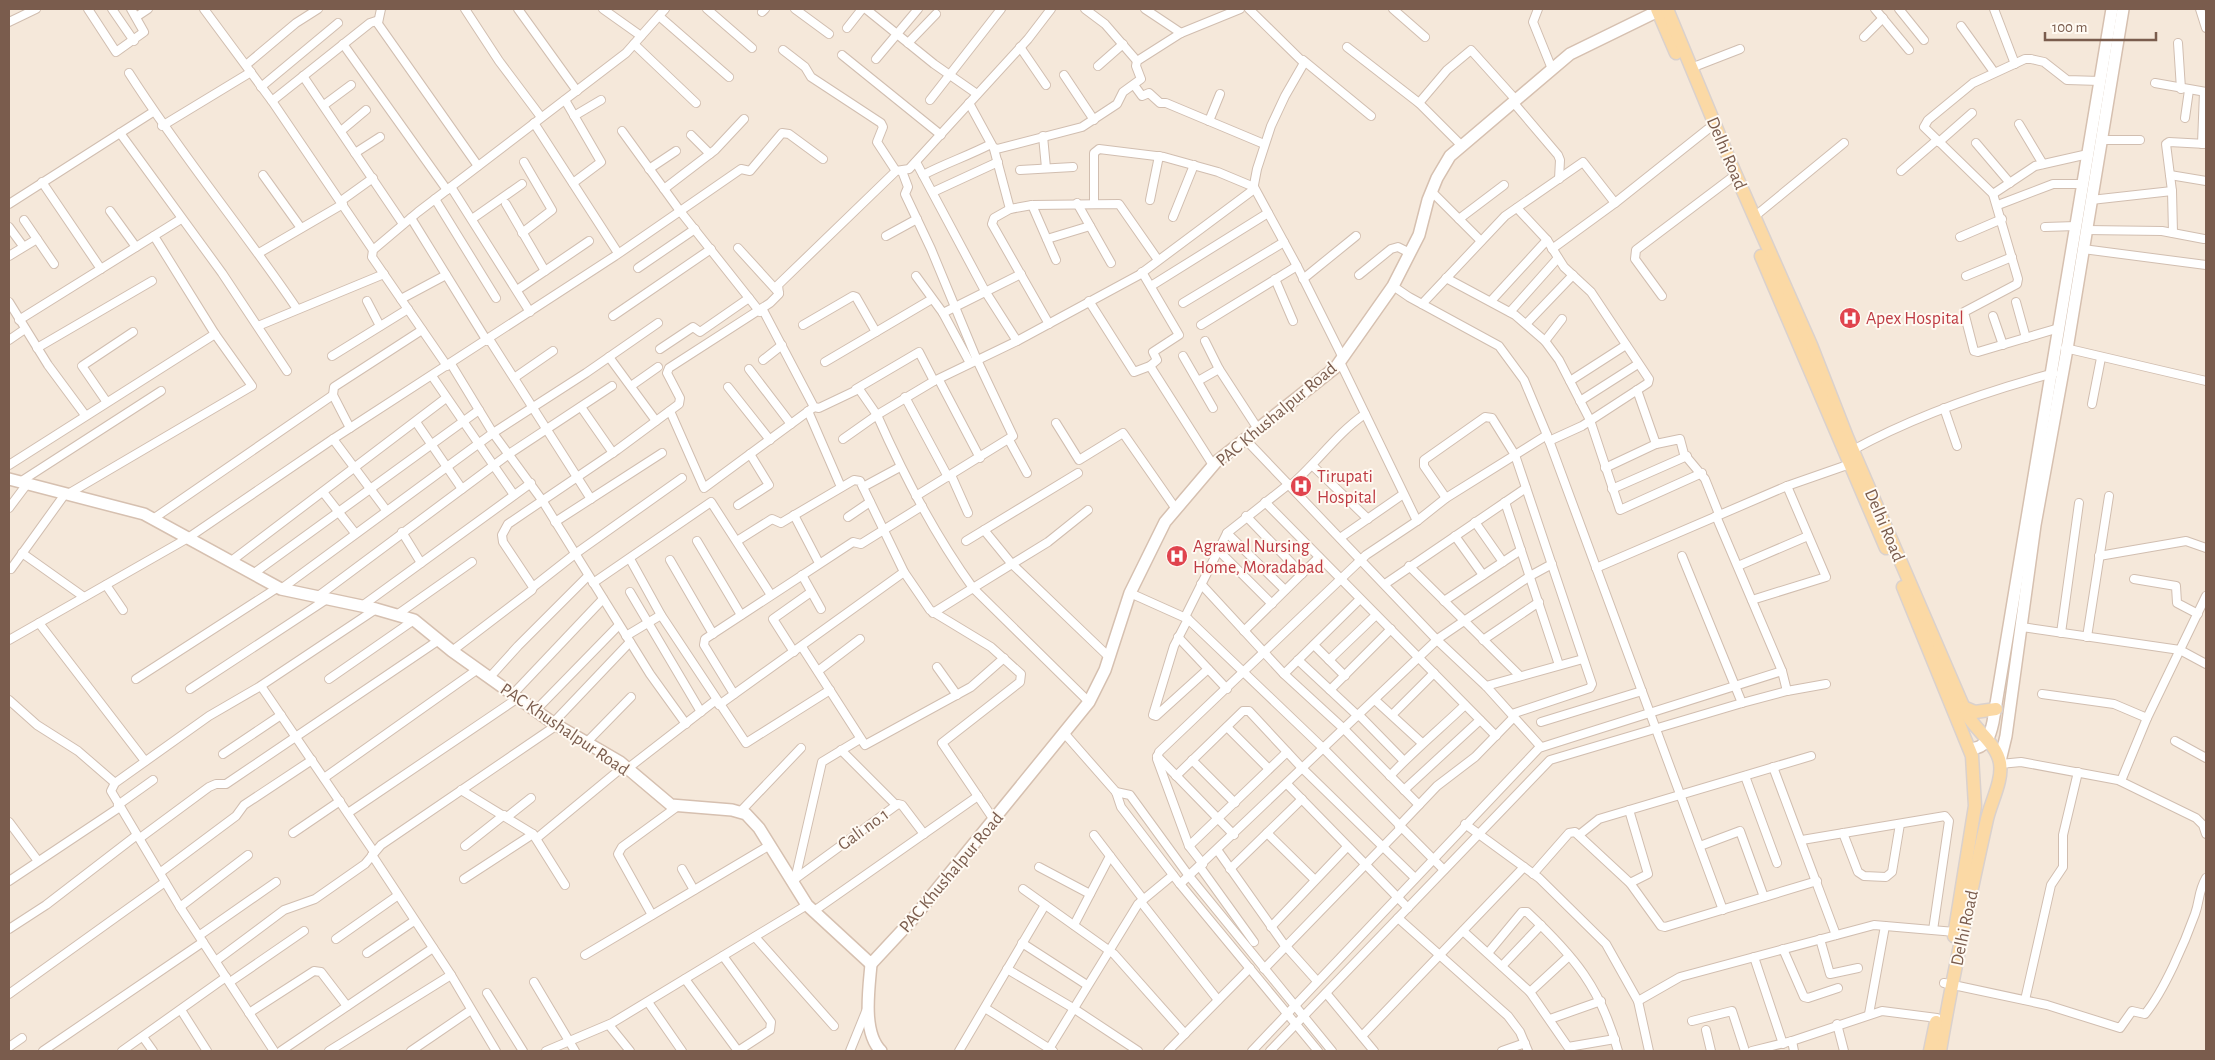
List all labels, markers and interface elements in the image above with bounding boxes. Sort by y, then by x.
scale bar [2045,10,2156,42]
text: 100 m [2052,20,2087,35]
street label: Delhi Road [1703,114,1749,192]
hospital icon: Apex Hospital [1838,306,1862,330]
place label: Apex Hospital [1866,310,1964,328]
street label: PAC Khushalpur Road [1213,359,1340,470]
place label: Tirupati Hospital [1317,468,1376,507]
hospital icon: Tirupati Hospital [1289,474,1313,498]
street label: Delhi Road [1861,486,1907,564]
place label: Agrawal Nursing Home, Moradabad [1193,538,1324,577]
hospital icon: Agrawal Nursing Home, Moradabad [1165,544,1189,568]
street label: PAC Khushalpur Road [497,680,632,779]
street label: Gali no.1 [835,805,892,854]
street label: PAC Khushalpur Road [896,809,1007,936]
street label: Delhi Road [1948,889,1982,968]

